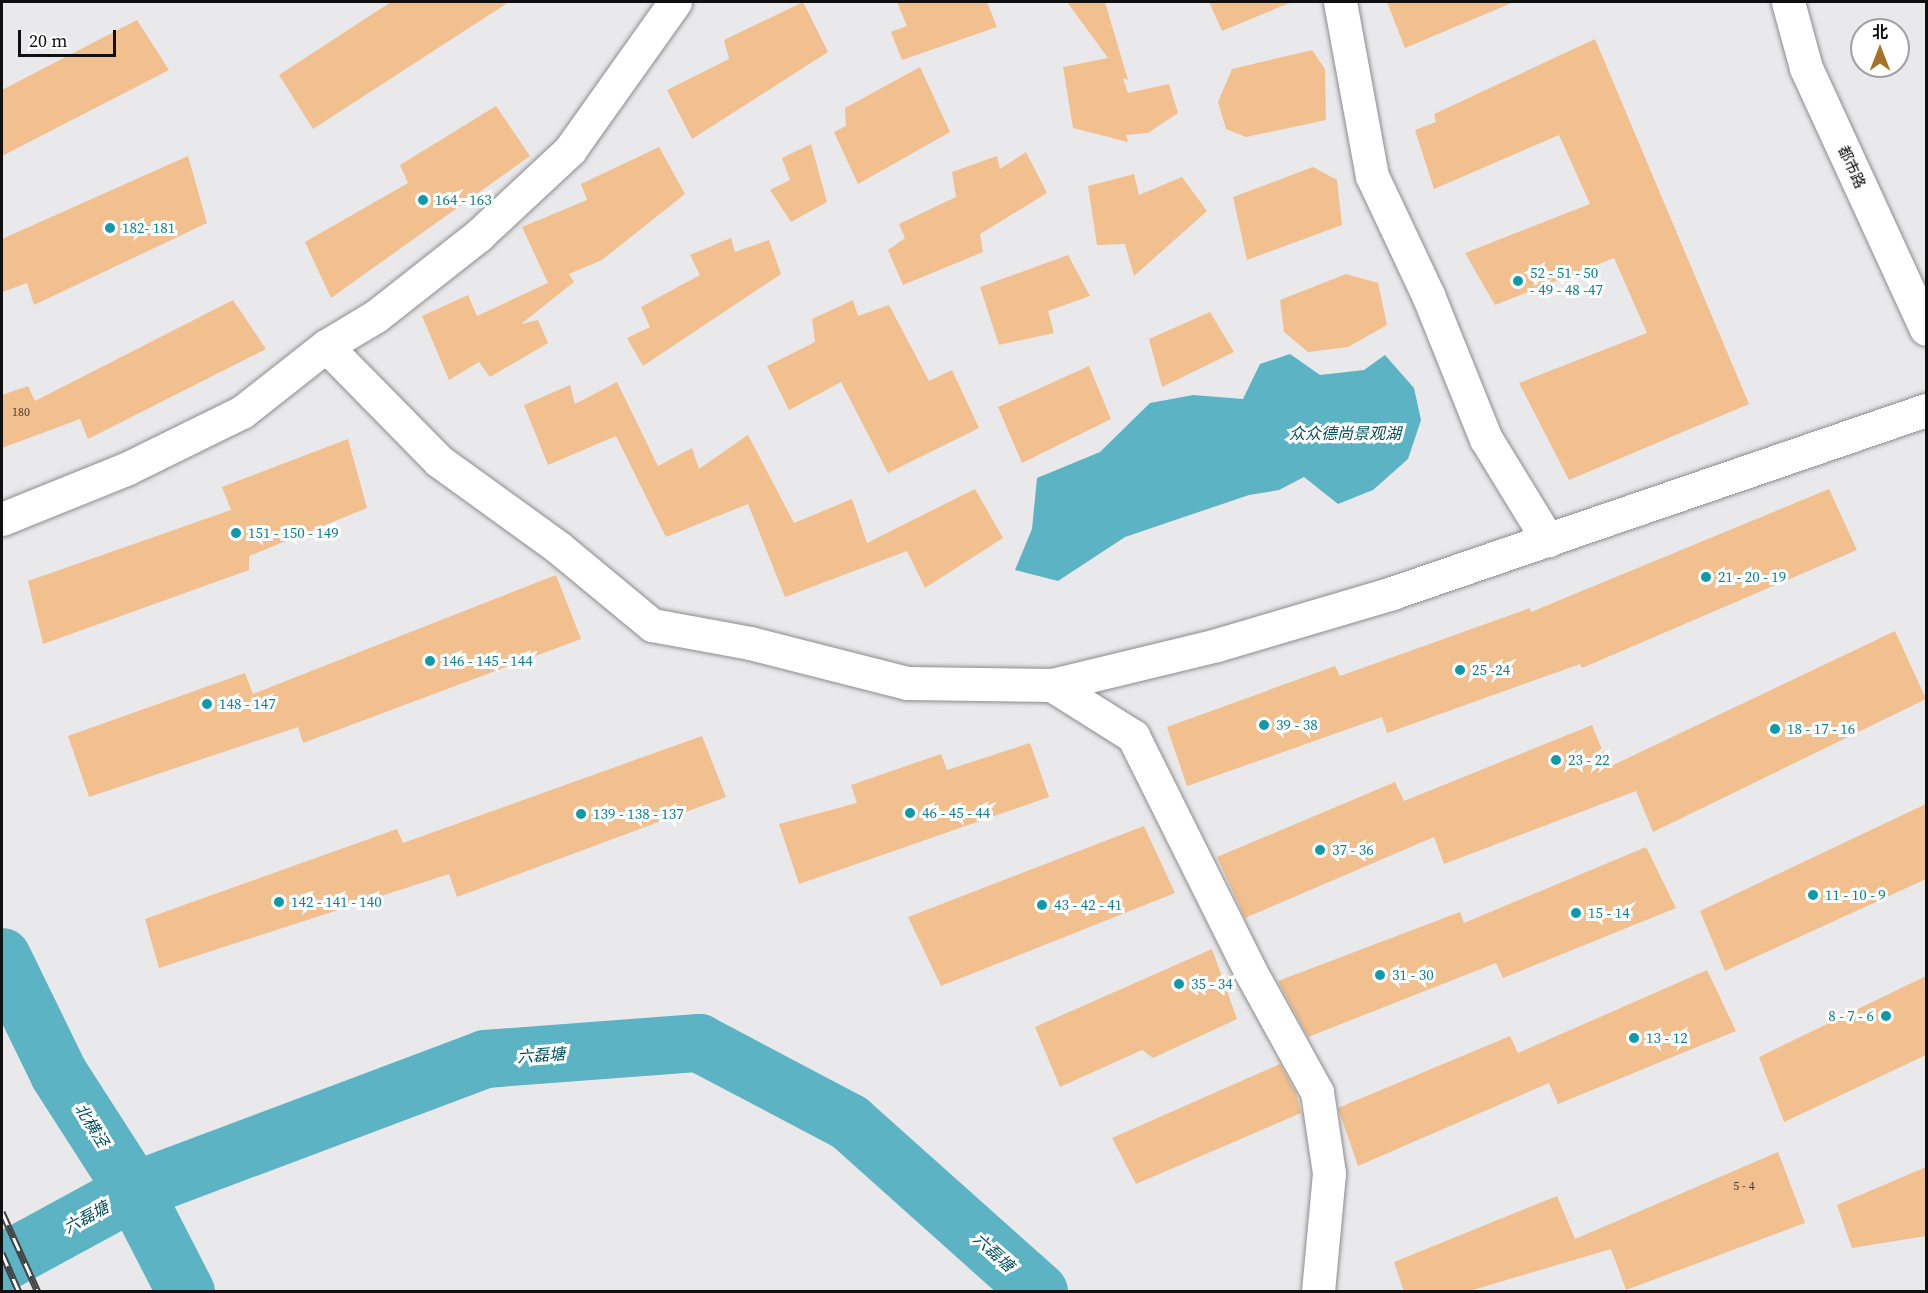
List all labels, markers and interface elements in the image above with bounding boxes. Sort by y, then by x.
scale bar [21,18,118,56]
north arrow [1850,18,1910,78]
text: 北 [1872,21,1888,43]
text: 20 m [29,28,67,53]
street label: 都市路 [1834,143,1870,191]
place label: 164 - 163 [435,191,492,209]
marker: 164 - 163 [416,193,430,207]
place label: 182- 181 [122,219,175,237]
marker: 182- 181 [103,221,117,235]
place label: 52 - 51 - 50 - 49 - 48 -47 [1530,263,1603,298]
marker: 52 - 51 - 50 - 49 - 48 -47 [1511,274,1525,288]
house number: 180 [12,406,30,420]
water label: 众众德尚景观湖 [1289,423,1401,443]
place label: 151 - 150 - 149 [248,524,339,542]
marker: 151 - 150 - 149 [229,526,243,540]
place label: 21 - 20 - 19 [1718,568,1786,586]
marker: 21 - 20 - 19 [1699,570,1713,584]
place label: 146 - 145 - 144 [442,652,533,670]
marker: 146 - 145 - 144 [423,654,437,668]
place label: 25 -24 [1472,661,1510,679]
marker: 25 -24 [1453,663,1467,677]
place label: 148 - 147 [219,695,276,713]
marker: 148 - 147 [200,697,214,711]
place label: 39 - 38 [1276,716,1318,734]
marker: 39 - 38 [1257,718,1271,732]
place label: 18 - 17 - 16 [1787,720,1855,738]
marker: 18 - 17 - 16 [1768,722,1782,736]
place label: 23 - 22 [1568,751,1610,769]
marker: 23 - 22 [1549,753,1563,767]
place label: 46 - 45 - 44 [922,804,990,822]
place label: 139 - 138 - 137 [593,805,684,823]
marker: 46 - 45 - 44 [903,806,917,820]
marker: 139 - 138 - 137 [574,807,588,821]
place label: 37 - 36 [1332,841,1374,859]
marker: 37 - 36 [1313,843,1327,857]
place label: 11 - 10 - 9 [1825,886,1886,904]
marker: 11 - 10 - 9 [1806,888,1820,902]
place label: 142 - 141 - 140 [291,893,382,911]
marker: 142 - 141 - 140 [272,895,286,909]
place label: 43 - 42 - 41 [1054,896,1122,914]
marker: 43 - 42 - 41 [1035,898,1049,912]
place label: 15 - 14 [1588,904,1630,922]
marker: 15 - 14 [1569,906,1583,920]
place label: 31 - 30 [1392,966,1434,984]
marker: 31 - 30 [1373,968,1387,982]
place label: 35 - 34 [1191,975,1233,993]
marker: 35 - 34 [1172,977,1186,991]
place label: 8 - 7 - 6 [1828,1007,1874,1025]
marker: 8 - 7 - 6 [1879,1009,1893,1023]
place label: 13 - 12 [1646,1029,1688,1047]
marker: 13 - 12 [1627,1031,1641,1045]
water label: 六磊塘 [516,1044,566,1066]
water label: 北横泾 [71,1100,113,1150]
house number: 5 - 4 [1733,1180,1755,1194]
water label: 六磊塘 [60,1197,112,1237]
water label: 六磊塘 [970,1229,1018,1275]

